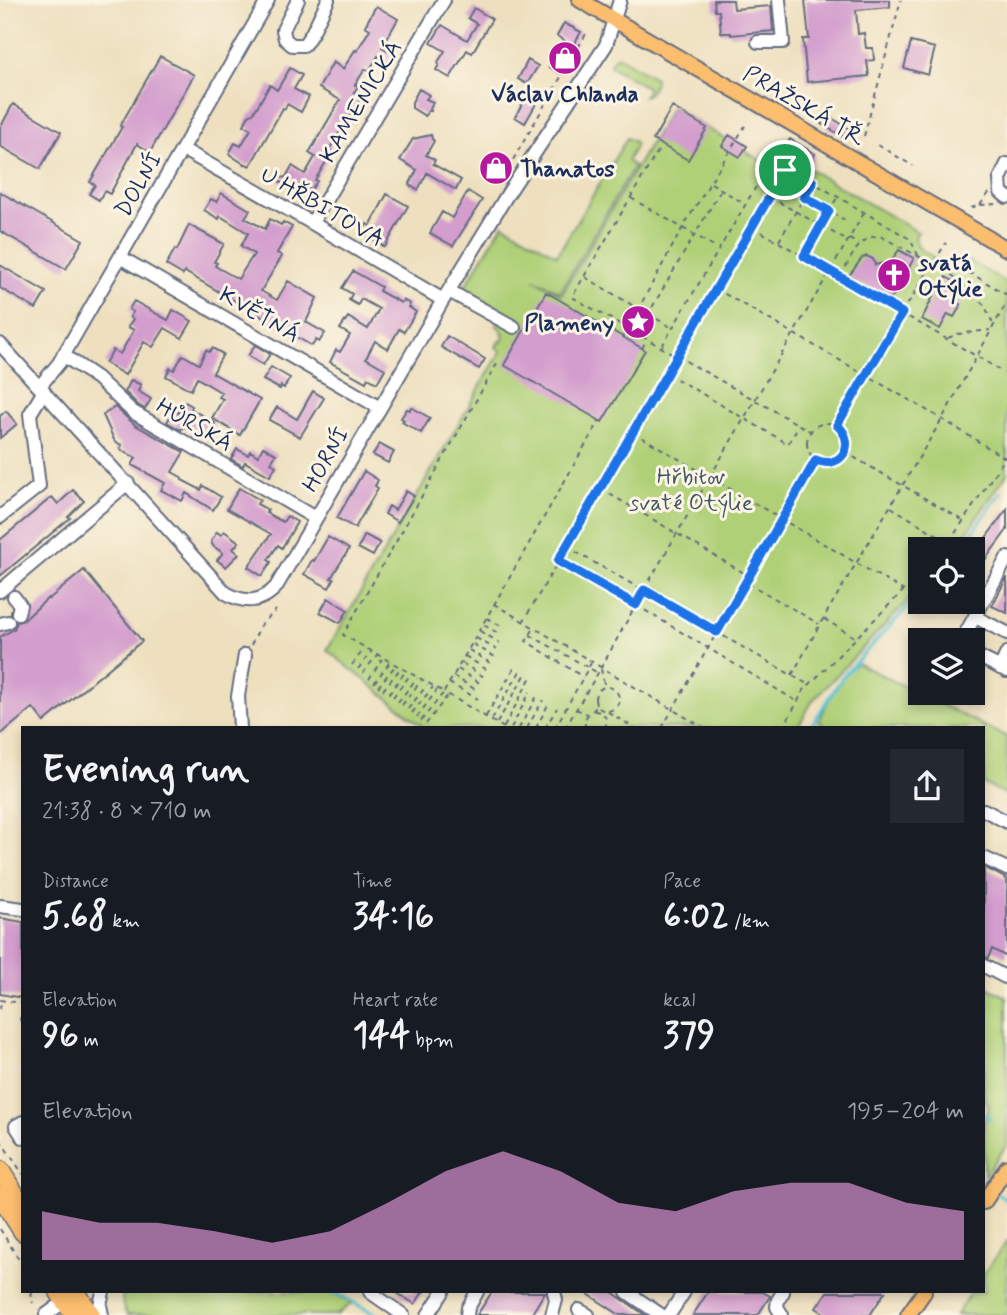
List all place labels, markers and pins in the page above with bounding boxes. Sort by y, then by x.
shop icon: Václav Chlanda [546,39,584,77]
place label: Václav Chlanda [491,80,639,110]
pin [755,140,815,200]
shop icon: Thanatos [477,149,515,187]
place label: Thanatos [520,155,615,185]
place label: svatá Otýlie [917,249,983,305]
church icon: svatá Otýlie [875,256,913,294]
place icon: Plameny [619,303,657,341]
place label: Plameny [524,309,614,339]

